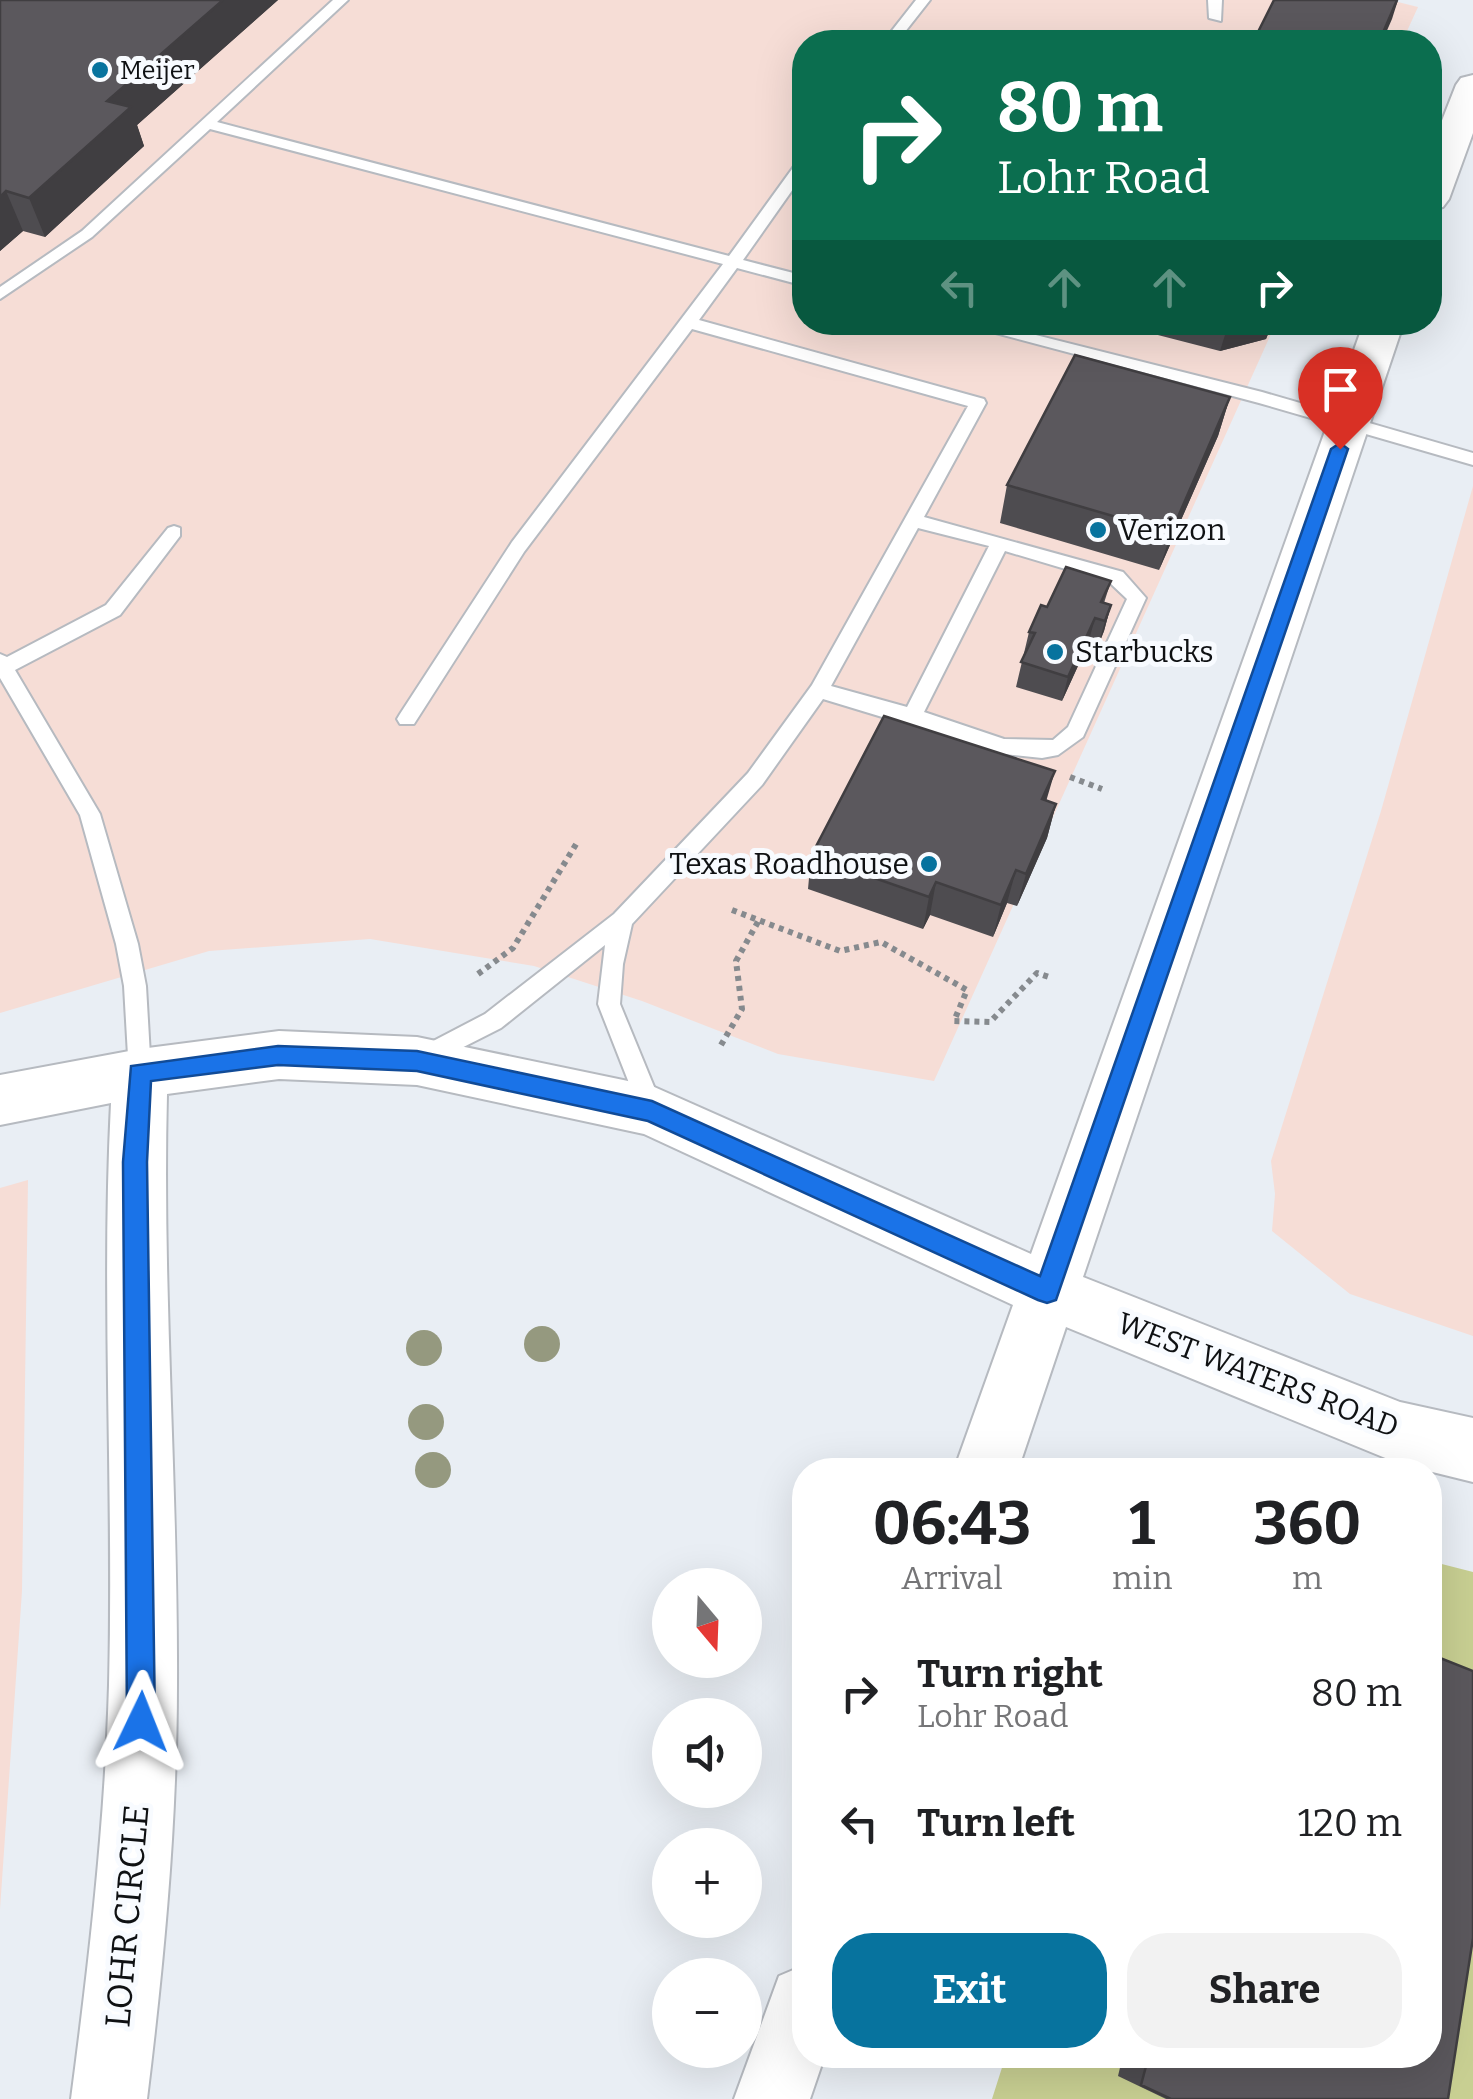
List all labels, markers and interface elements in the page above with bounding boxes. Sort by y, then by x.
place label: Meijer [120,56,195,86]
marker: Meijer [89,59,111,81]
text: 80 m [997,66,1163,150]
icon: right [832,70,962,200]
text: Lohr Road [997,151,1210,205]
icon: left [932,260,987,315]
icon: ahead [1037,260,1092,315]
icon: ahead [1142,260,1197,315]
icon: right [1247,260,1302,315]
pin [1298,347,1383,450]
icon: arrive [1313,362,1368,417]
place label: Verizon [1118,512,1225,548]
marker: Verizon [1087,519,1109,541]
place label: Starbucks [1075,634,1214,670]
marker: Starbucks [1044,641,1066,663]
place label: Texas Roadhouse [669,846,909,882]
marker: Texas Roadhouse [918,853,940,875]
street label: WEST WATERS ROAD [1112,1305,1404,1445]
text: 06:43 [873,1488,1031,1560]
text: 1 [1129,1488,1155,1560]
text: 360 [1253,1488,1361,1560]
text: Arrival [901,1559,1003,1597]
text: min [1112,1559,1172,1597]
text: m [1292,1559,1322,1597]
north arrow [652,1568,762,1678]
map controls [652,1568,762,2068]
text: Turn right [917,1651,1103,1697]
icon: right [832,1666,887,1721]
position arrow [89,1670,193,1774]
text: 80 m [1311,1670,1402,1716]
text: Lohr Road [917,1697,1068,1735]
button: sound [652,1698,762,1808]
icon: left [832,1796,887,1851]
text: Turn left [917,1800,1075,1846]
text: 120 m [1298,1800,1402,1846]
street label: LOHR CIRCLE [96,1803,158,2029]
button: + [652,1828,762,1938]
button: Exit [832,1933,1107,2048]
button: Share [1127,1933,1402,2048]
button: − [652,1958,762,2068]

